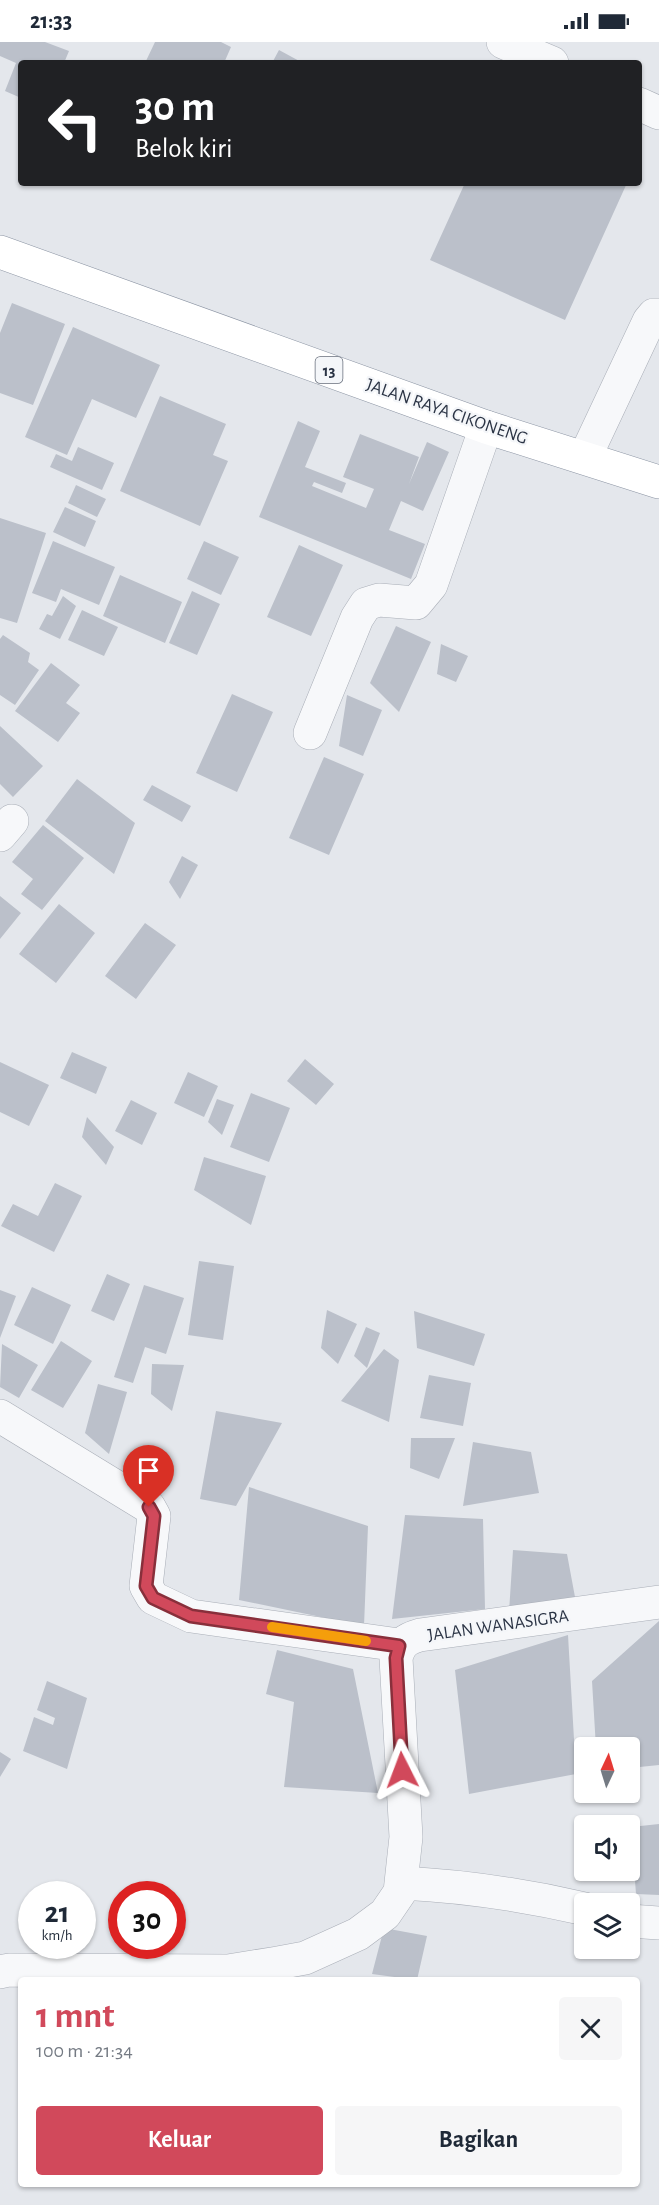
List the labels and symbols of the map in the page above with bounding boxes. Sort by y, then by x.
road number: 13 [316,357,342,383]
street label: JALAN RAYA CIKONENG [364,376,530,448]
pin [123,1445,174,1507]
street label: JALAN WANASIGRA [427,1607,570,1645]
north arrow [574,1737,640,1803]
position arrow [370,1738,434,1802]
speed limit sign: 30 [108,1881,186,1959]

